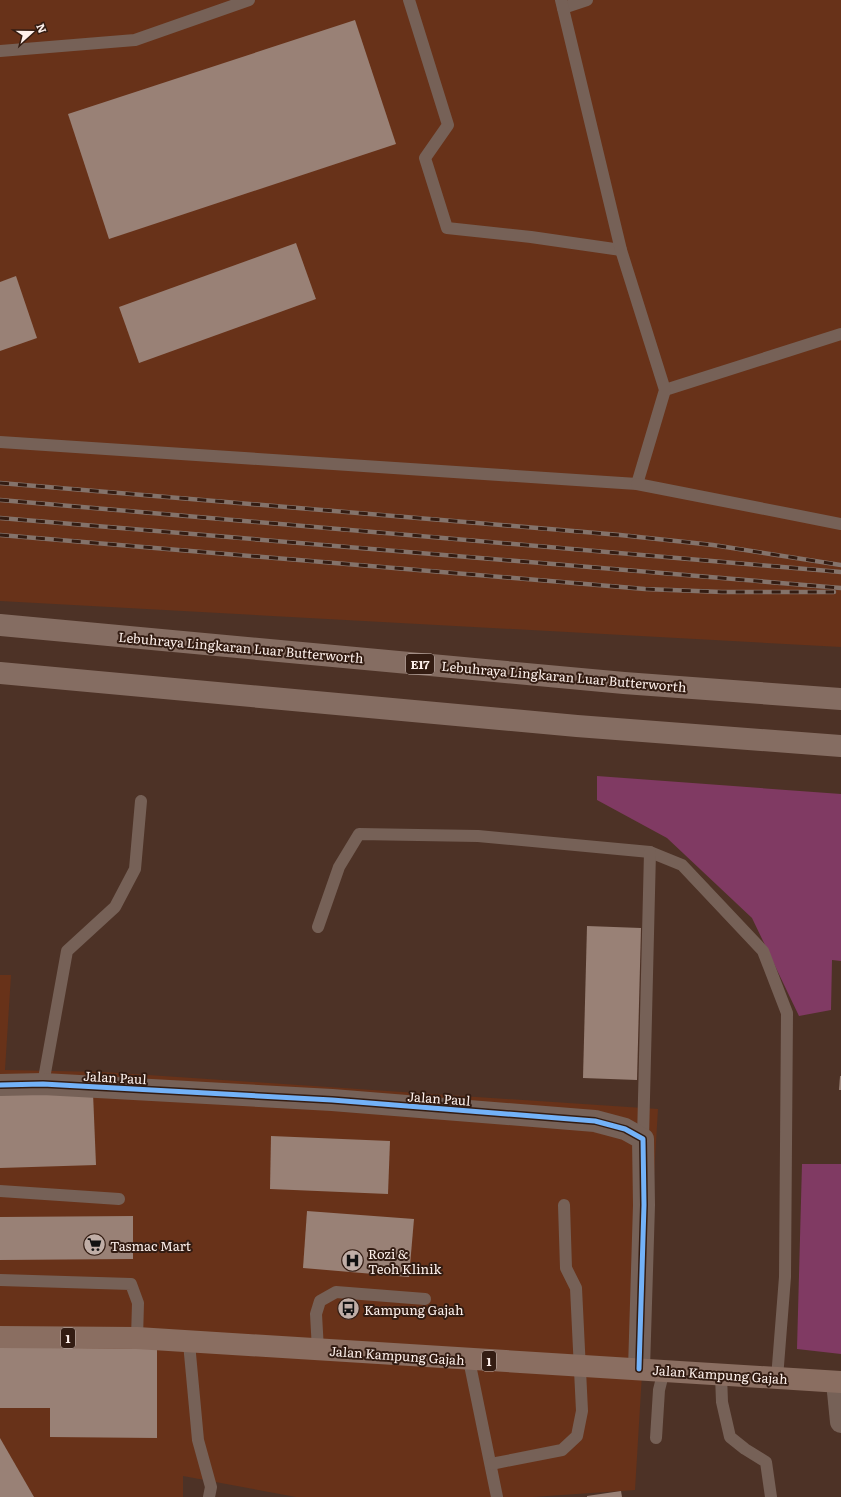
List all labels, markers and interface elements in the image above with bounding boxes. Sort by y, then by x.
north arrow [12,12,52,52]
text: N [33,21,51,35]
street label: Lebuhraya Lingkaran Luar Butterworth [118,627,365,667]
road number: E17 [406,654,434,674]
street label: Lebuhraya Lingkaran Luar Butterworth [441,656,688,696]
street label: Jalan Paul [83,1066,148,1088]
street label: Jalan Paul [407,1086,472,1110]
supermarket icon: Tasmac Mart [81,1232,107,1258]
place label: Tasmac Mart [110,1236,192,1255]
place label: Rozi & Teoh Klinik [368,1244,442,1278]
hospital icon: Rozi & Teoh Klinik [340,1247,366,1273]
bus stop icon: Kampung Gajah [336,1296,362,1322]
place label: Kampung Gajah [364,1300,464,1319]
road number: 1 [61,1328,75,1348]
street label: Jalan Kampung Gajah [329,1341,466,1369]
road number: 1 [482,1351,496,1371]
street label: Jalan Kampung Gajah [652,1360,789,1388]

